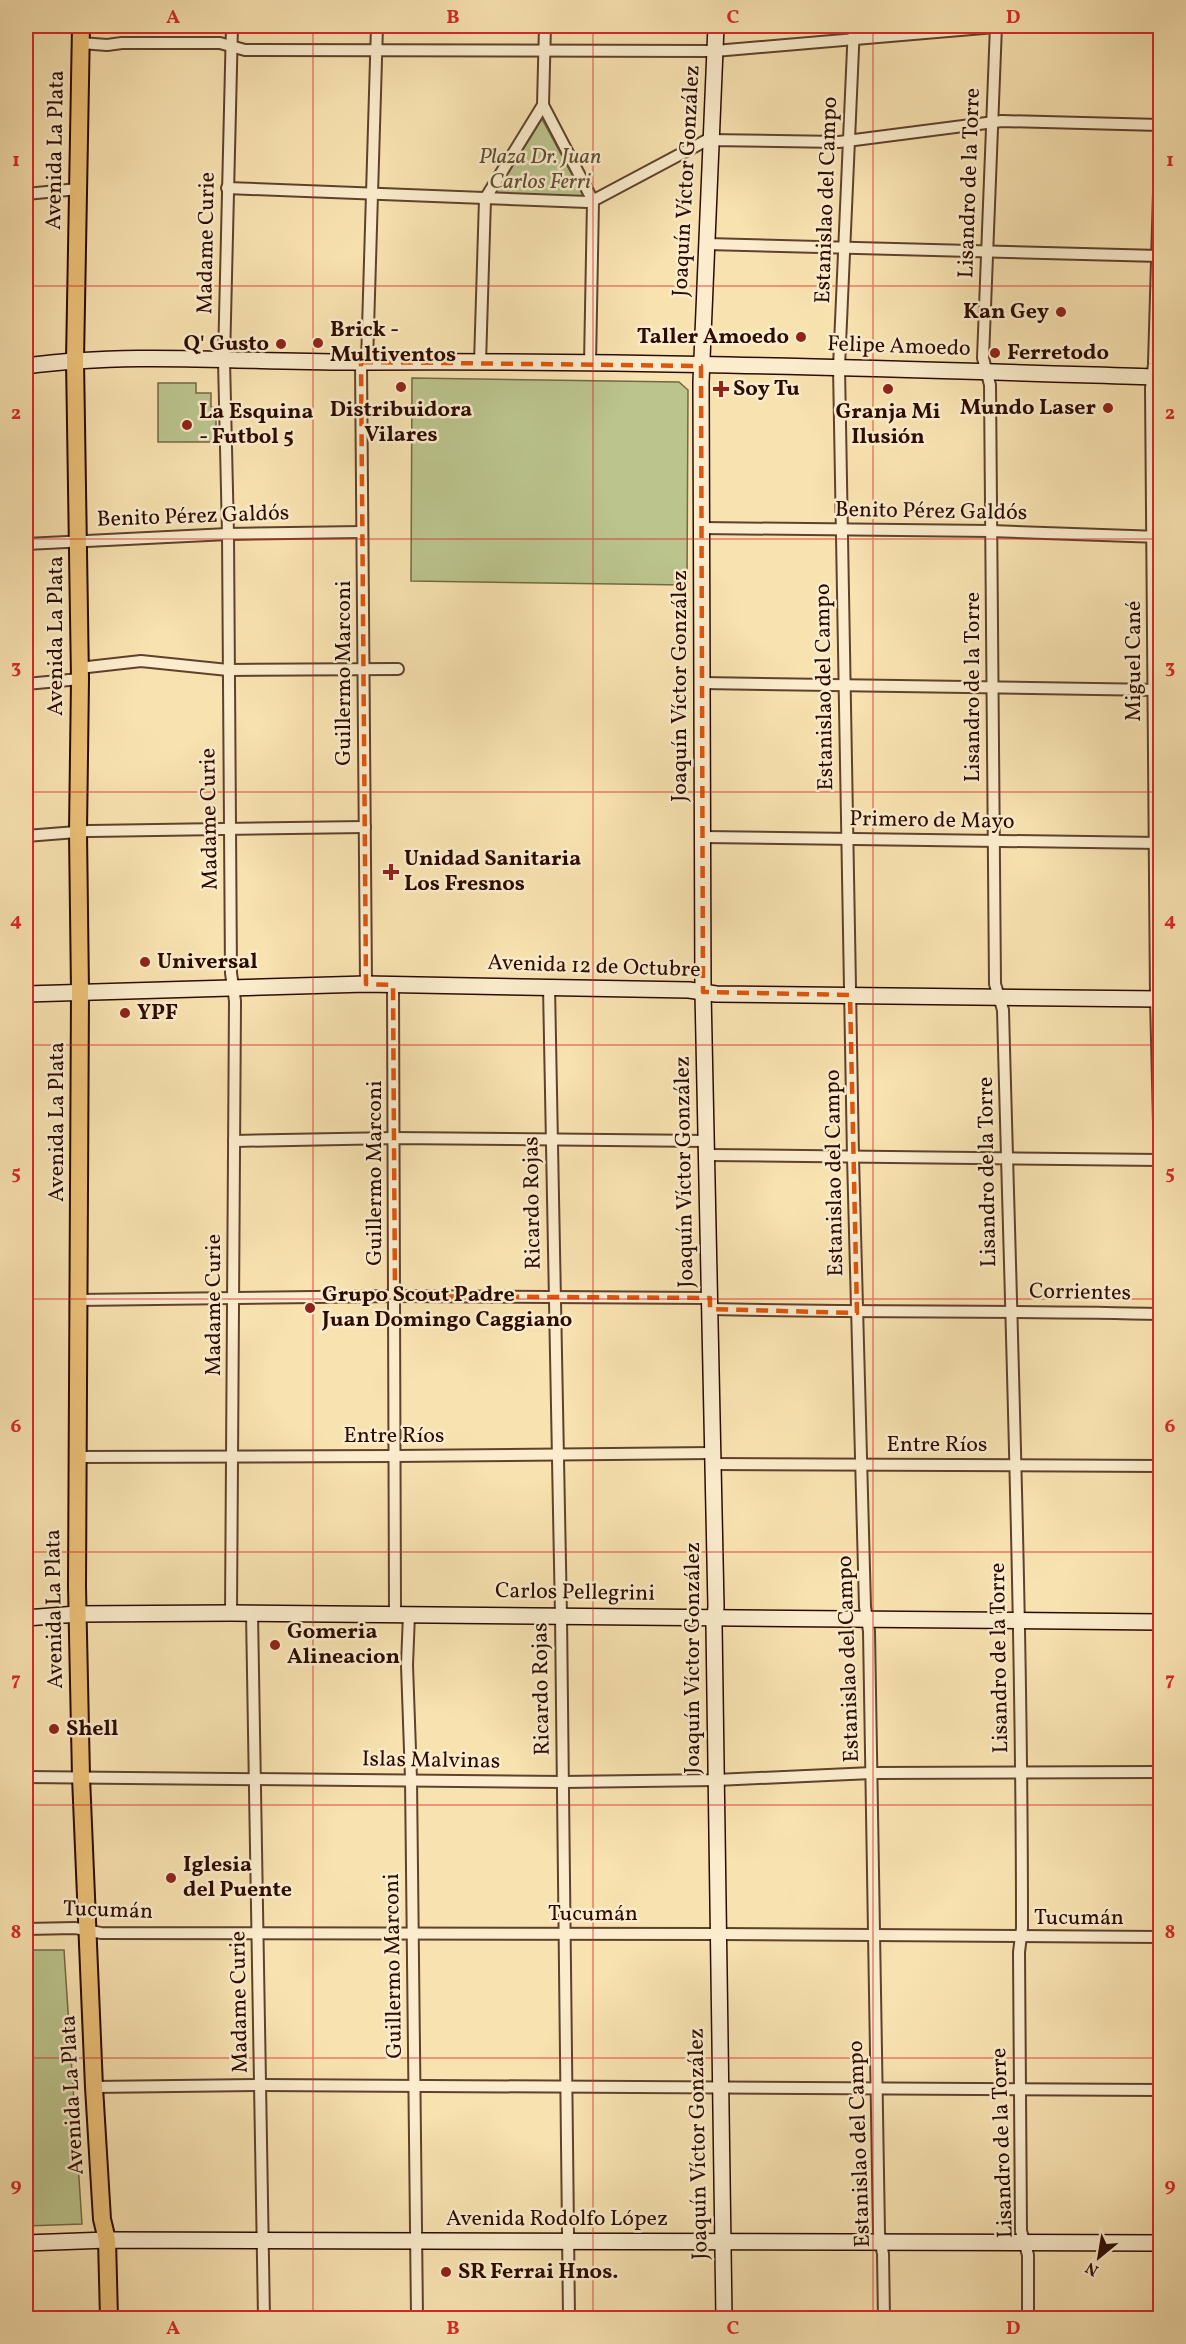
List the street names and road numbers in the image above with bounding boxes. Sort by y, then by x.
street label: Joaquín Víctor González [665,64,709,298]
street label: Avenida La Plata [39,70,73,230]
street label: Lisandro de la Torre [951,87,989,279]
street label: Estanislao del Campo [808,96,846,304]
street label: Madame Curie [190,172,224,314]
street label: Felipe Amoedo [827,329,971,365]
street label: Benito Pérez Galdós [835,495,1027,529]
street label: Benito Pérez Galdós [96,498,290,536]
street label: Avenida La Plata [41,556,72,716]
street label: Joaquín Víctor González [665,570,696,802]
street label: Guillermo Marconi [329,580,360,766]
street label: Estanislao del Campo [808,583,842,791]
street label: Lisandro de la Torre [958,592,989,782]
street label: Miguel Cané [1119,600,1150,722]
street label: Madame Curie [193,748,227,890]
street label: Primero de Mayo [849,804,1015,838]
street label: Avenida 12 de Octubre [487,948,701,986]
street label: Avenida La Plata [42,1042,73,1202]
street label: Joaquín Víctor González [667,1056,703,1288]
street label: Estanislao del Campo [818,1069,852,1277]
street label: Lisandro de la Torre [971,1076,1005,1268]
street label: Guillermo Marconi [360,1080,391,1266]
street label: Ricardo Rojas [516,1136,550,1270]
street label: Madame Curie [199,1234,230,1376]
street label: Corrientes [1029,1277,1131,1309]
street label: Entre Ríos [344,1421,444,1452]
street label: Entre Ríos [887,1430,987,1461]
street label: Avenida La Plata [38,1529,72,1689]
street label: Joaquín Víctor González [678,1542,709,1774]
street label: Estanislao del Campo [830,1555,868,1763]
street label: Lisandro de la Torre [983,1562,1017,1754]
street label: Carlos Pellegrini [495,1576,655,1610]
street label: Ricardo Rojas [525,1622,559,1756]
street label: Islas Malvinas [362,1744,500,1778]
street label: Guillermo Marconi [377,1873,411,2059]
street label: Tucumán [62,1894,154,1928]
street label: Tucumán [548,1899,638,1930]
street label: Tucumán [1034,1903,1124,1934]
street label: Madame Curie [223,1931,257,2073]
street label: Avenida La Plata [53,2014,93,2176]
street label: Joaquín Víctor González [681,2028,717,2260]
street label: Estanislao del Campo [841,2040,879,2248]
street label: Lisandro de la Torre [984,2047,1022,2239]
street label: Avenida Rodolfo López [446,2204,668,2235]

